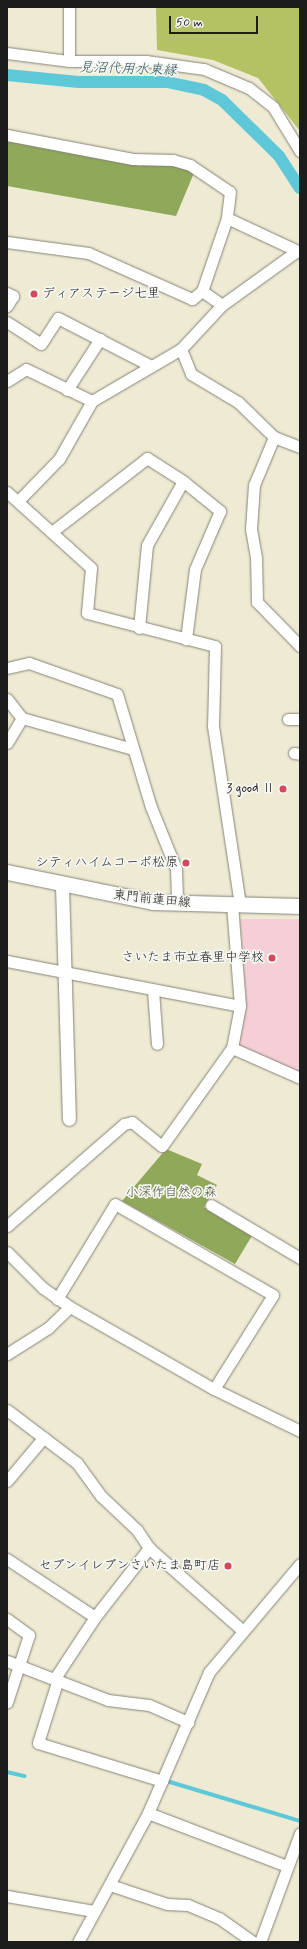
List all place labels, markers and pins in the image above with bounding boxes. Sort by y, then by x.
place label: ディアステージ七里 [42,286,159,302]
marker: ディアステージ七里 [29,289,39,299]
place label: 3 good Ⅱ [226,781,275,797]
marker: 3 good Ⅱ [278,784,288,794]
place label: シティハイムコーポ松原 [35,855,178,871]
marker: シティハイムコーポ松原 [181,858,191,868]
place label: さいたま市立春里中学校 [121,950,264,966]
marker: さいたま市立春里中学校 [267,953,277,963]
place label: セブンイレブンさいたま島町店 [38,1558,220,1574]
marker: セブンイレブンさいたま島町店 [223,1561,233,1571]

